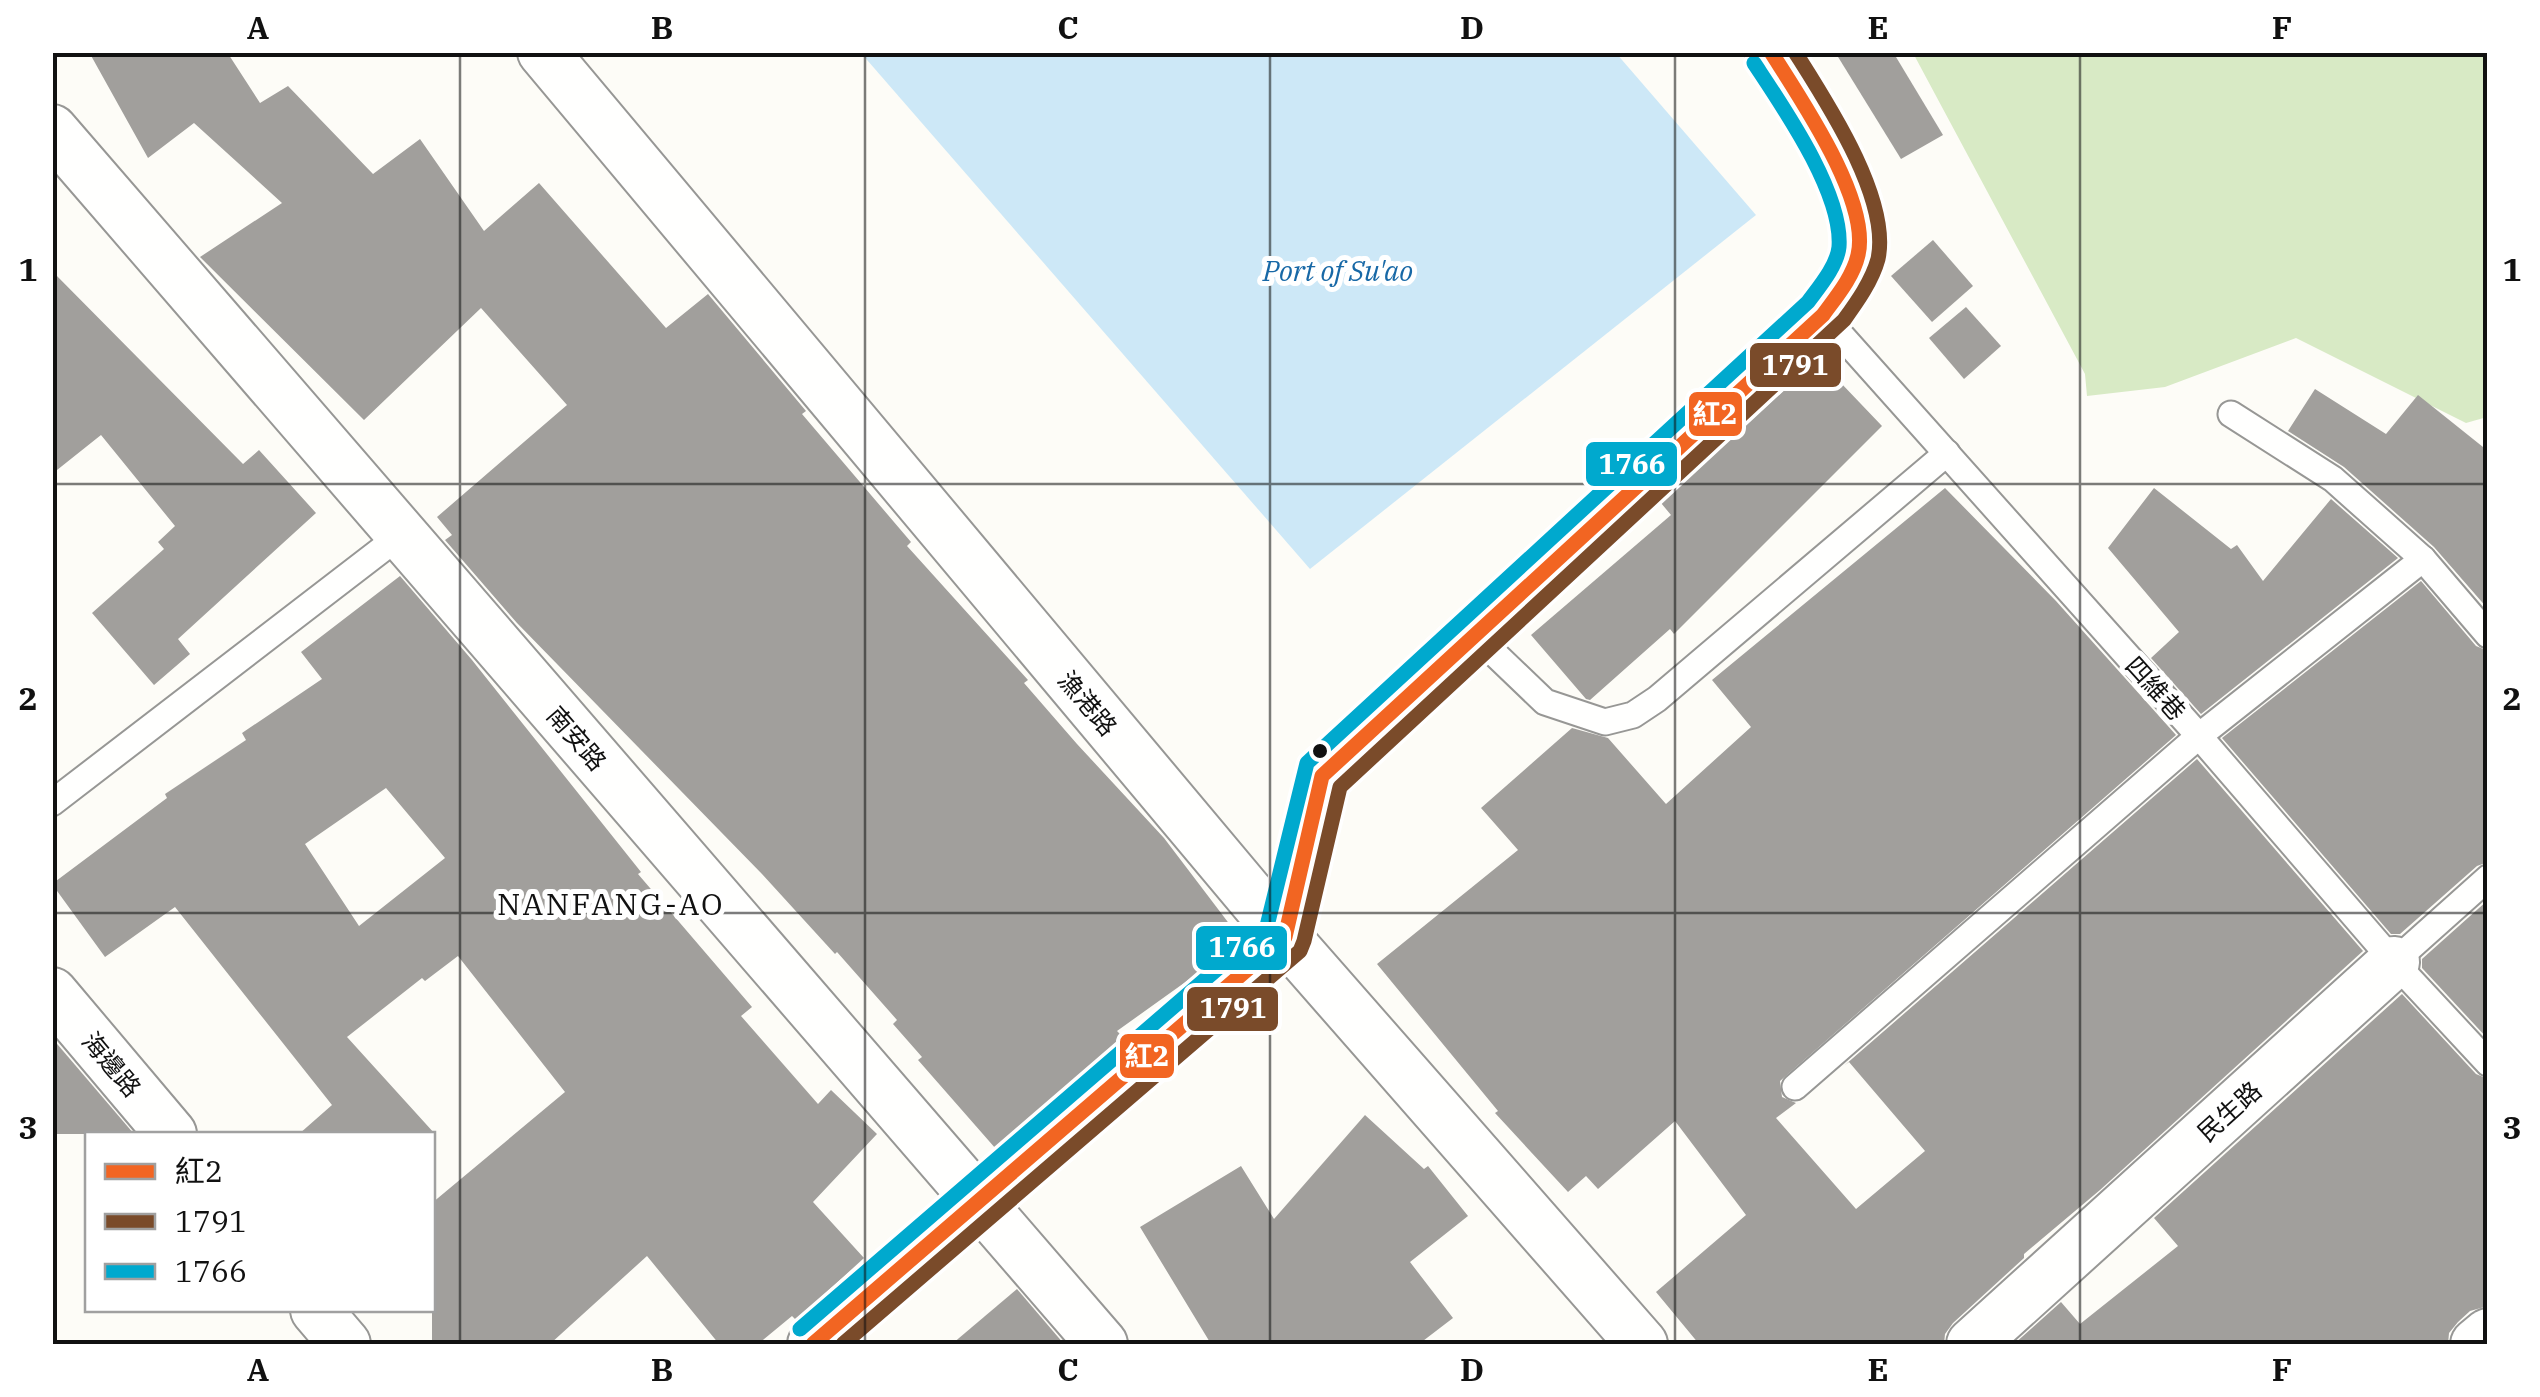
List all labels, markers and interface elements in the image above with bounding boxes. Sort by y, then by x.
text: A [247,6,269,48]
text: B [651,6,673,48]
text: C [1057,6,1079,48]
text: D [1460,6,1484,48]
text: E [1867,6,1889,48]
text: F [2272,6,2292,48]
text: 1 [18,248,38,290]
text: 1 [2502,248,2522,290]
water label: Port of Su'ao [1262,252,1413,289]
line badge: 1791 [1748,341,1843,389]
text: 1791 [1761,346,1829,383]
line badge: 紅2 [1687,390,1744,438]
text: 紅2 [1693,395,1737,432]
line badge: 1766 [1584,440,1679,488]
text: 1766 [1598,445,1666,482]
street label: 四維巷 [2119,649,2193,727]
street label: 漁港路 [1051,664,1125,742]
text: 2 [18,677,38,719]
text: 2 [2502,677,2522,719]
street label: 南安路 [540,699,614,777]
unlabelled marker [1310,741,1330,761]
district label: NANFANG-AO [497,884,725,923]
line badge: 1766 [1194,924,1289,972]
text: 1766 [1208,928,1276,965]
line badge: 1791 [1185,985,1280,1033]
text: 1791 [1199,989,1267,1026]
street label: 海邊路 [75,1025,149,1103]
line badge: 紅2 [1118,1032,1176,1080]
text: 紅2 [1125,1037,1169,1074]
street label: 民生路 [2190,1074,2268,1148]
text: 3 [18,1106,38,1148]
text: 3 [2502,1106,2522,1148]
legend [85,1132,435,1312]
text: 紅2 [175,1151,223,1190]
text: 1791 [175,1201,247,1240]
text: 1766 [175,1251,247,1290]
text: A [247,1348,269,1390]
text: B [651,1348,673,1390]
text: C [1057,1348,1079,1390]
text: D [1460,1348,1484,1390]
text: E [1867,1348,1889,1390]
text: F [2272,1348,2292,1390]

